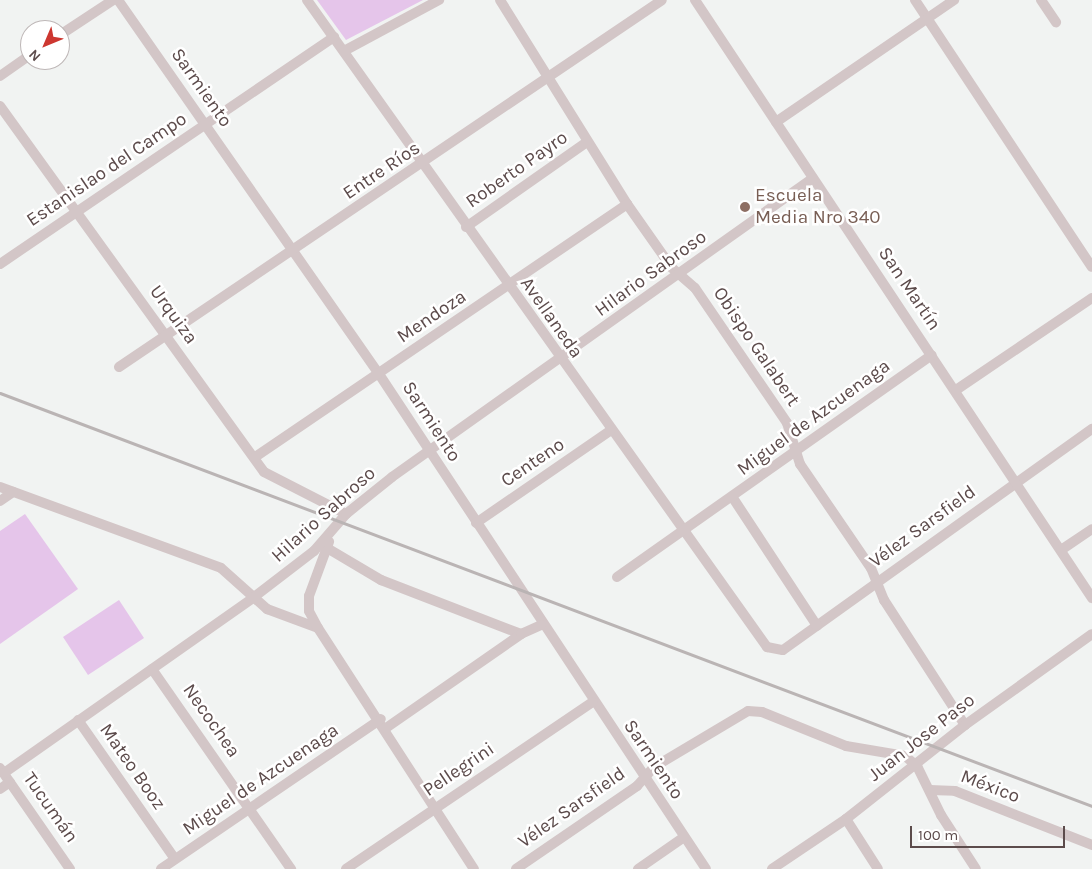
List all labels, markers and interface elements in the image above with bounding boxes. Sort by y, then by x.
north arrow [20,20,70,70]
street label: Sarmiento [166,44,236,132]
text: N [25,46,44,65]
street label: Estanislao del Campo [23,108,191,232]
street label: Roberto Payro [462,127,572,213]
street label: Entre Ríos [339,137,425,205]
place label: Escuela Media Nro 340 [755,185,881,229]
marker: Escuela Media Nro 340 [739,201,751,213]
street label: Hilario Sabroso [591,226,711,322]
street label: San Martín [873,243,945,335]
street label: Avellaneda [515,273,587,363]
street label: Urquiza [144,281,202,349]
street label: Obispo Galabert [708,283,804,411]
street label: Mendoza [393,286,471,348]
street label: Miguel de Azcuenaga [733,355,895,481]
street label: Sarmiento [397,378,465,466]
street label: Centeno [497,434,569,492]
street label: Hilario Sabroso [267,462,381,568]
street label: Vélez Sarsfield [865,481,981,573]
street label: Necochea [177,680,245,762]
street label: Juan Jose Paso [864,689,980,787]
street label: Sarmiento [618,716,688,804]
street label: Miguel de Azcuenaga [179,719,343,841]
street label: Mateo Booz [94,720,170,814]
street label: Pellegrini [419,738,499,802]
street label: Vélez Sarsfield [514,763,630,853]
street label: México [957,765,1023,809]
street label: Tucumán [18,768,82,848]
scale bar [912,816,1067,848]
text: 100 m [918,826,958,844]

